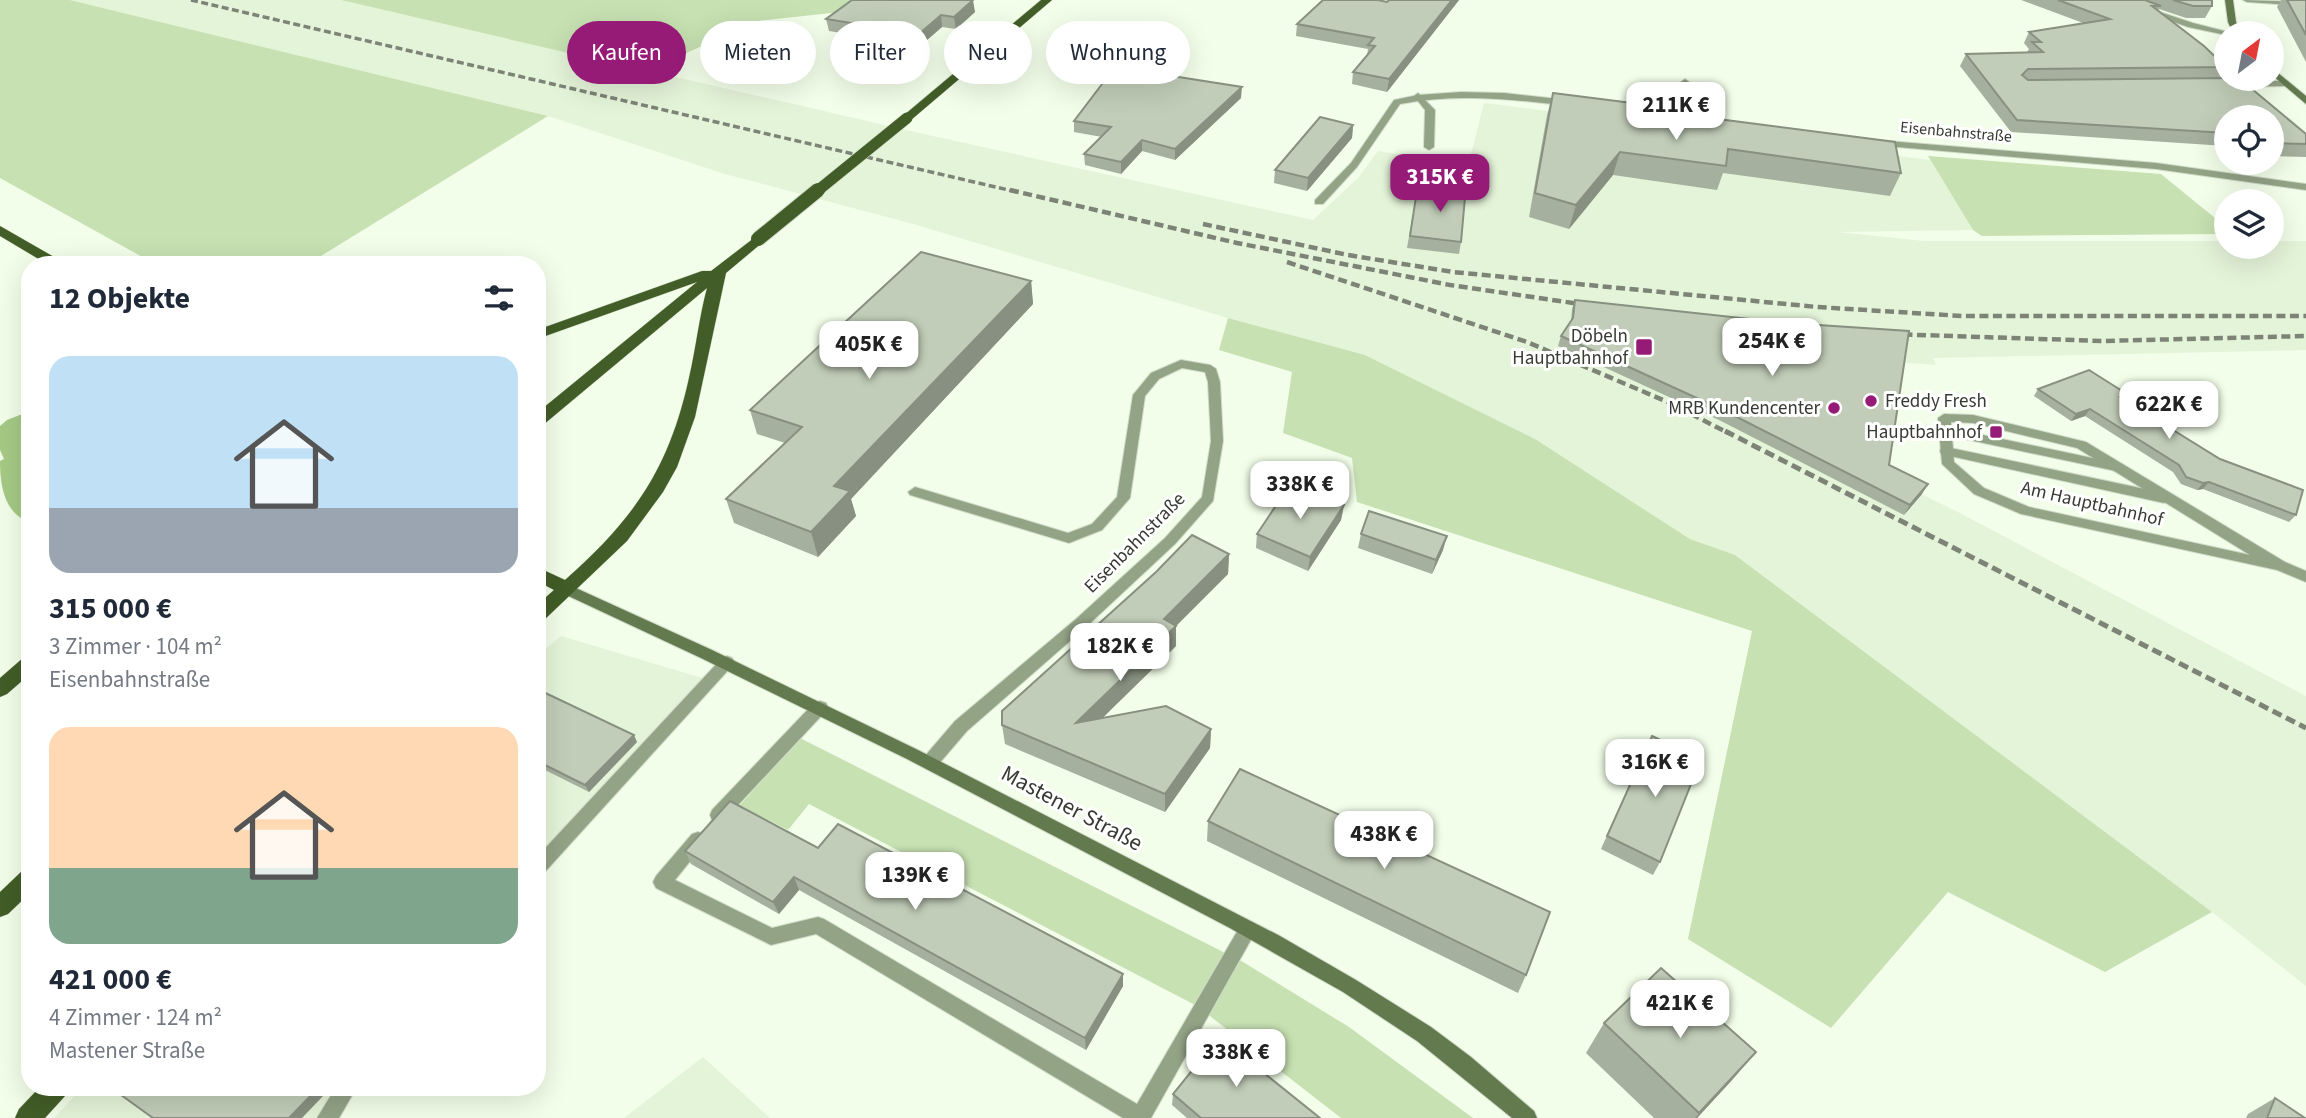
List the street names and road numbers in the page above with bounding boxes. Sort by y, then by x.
street label: Eisenbahnstraße [1899,116,2013,148]
street label: Am Hauptbahnhof [2018,474,2167,534]
street label: Eisenbahnstraße [1078,486,1192,600]
street label: Mastener Straße [995,757,1149,859]

